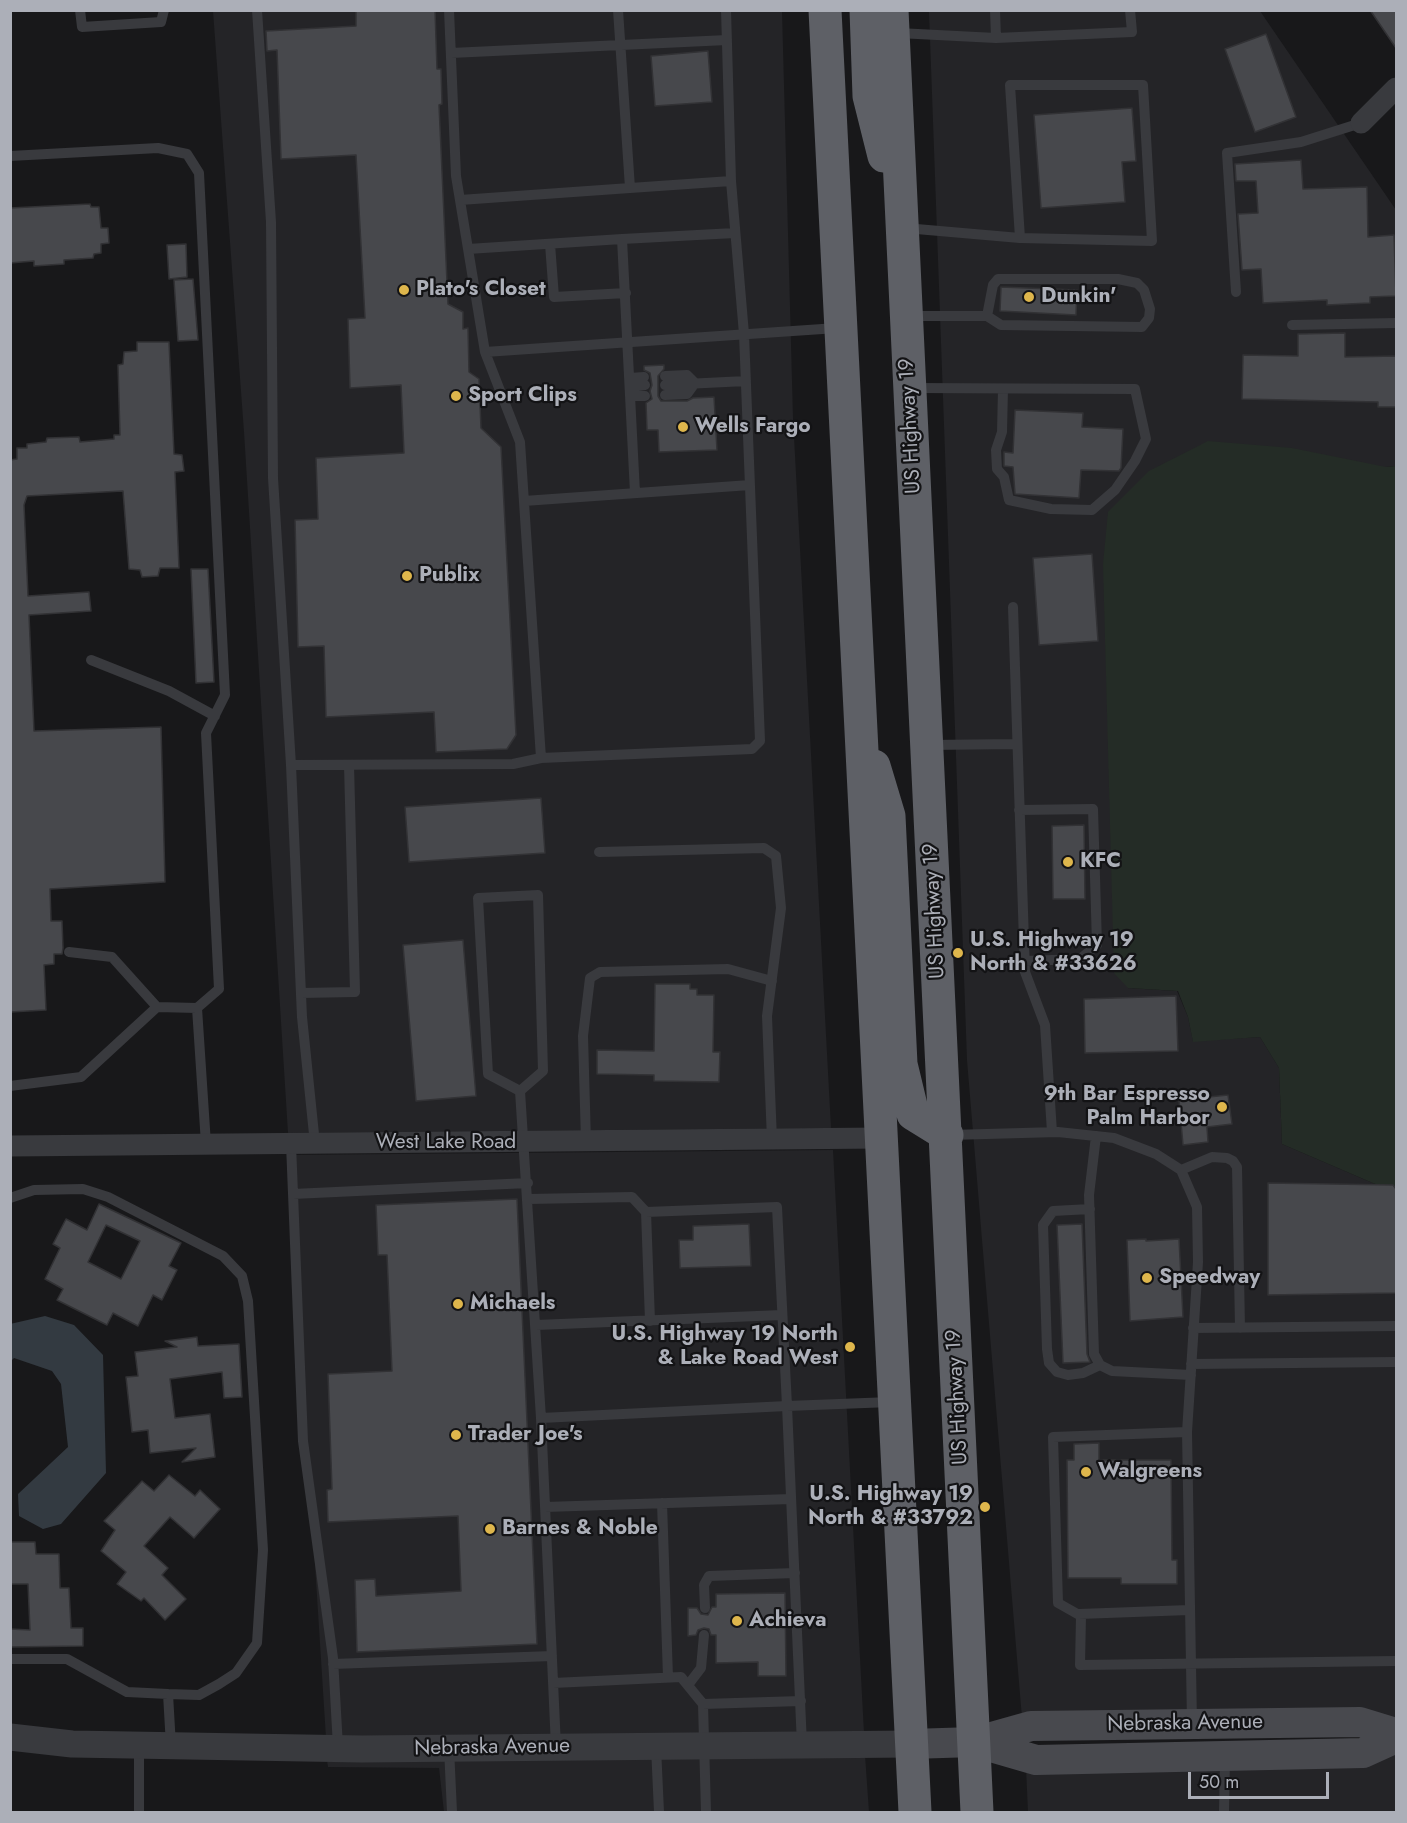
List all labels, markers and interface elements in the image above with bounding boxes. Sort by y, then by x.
place label: Plato's Closet [416,277,546,303]
marker: Plato's Closet [397,283,411,297]
place label: Dunkin' [1041,284,1116,310]
marker: Dunkin' [1022,290,1036,304]
street label: US Highway 19 [895,358,927,494]
place label: Sport Clips [468,383,577,409]
marker: Sport Clips [449,389,463,403]
place label: Wells Fargo [695,414,811,440]
marker: Wells Fargo [676,420,690,434]
place label: Publix [419,563,479,589]
marker: Publix [400,569,414,583]
street label: US Highway 19 [919,843,951,979]
place label: KFC [1080,849,1121,875]
marker: KFC [1061,855,1075,869]
place label: U.S. Highway 19 North & #33626 [970,928,1137,978]
marker: U.S. Highway 19 North & #33626 [951,946,965,960]
place label: 9th Bar Espresso Palm Harbor [1044,1082,1210,1132]
marker: 9th Bar Espresso Palm Harbor [1215,1100,1229,1114]
street label: West Lake Road [376,1130,516,1156]
place label: Speedway [1159,1265,1260,1291]
marker: Speedway [1140,1271,1154,1285]
place label: Michaels [470,1291,555,1317]
marker: Michaels [451,1297,465,1311]
place label: U.S. Highway 19 North & Lake Road West [612,1322,838,1372]
street label: US Highway 19 [942,1329,974,1465]
marker: U.S. Highway 19 North & Lake Road West [843,1340,857,1354]
place label: Trader Joe's [468,1422,583,1448]
marker: Trader Joe's [449,1428,463,1442]
place label: Walgreens [1098,1459,1202,1485]
marker: Walgreens [1079,1465,1093,1479]
place label: U.S. Highway 19 North & #33792 [808,1482,973,1532]
marker: U.S. Highway 19 North & #33792 [978,1500,992,1514]
place label: Barnes & Noble [502,1516,658,1542]
marker: Barnes & Noble [483,1522,497,1536]
place label: Achieva [749,1608,827,1634]
marker: Achieva [730,1614,744,1628]
street label: Nebraska Avenue [1107,1710,1263,1738]
street label: Nebraska Avenue [414,1734,570,1762]
scale bar [1191,1760,1332,1798]
text: 50 m [1199,1769,1239,1795]

